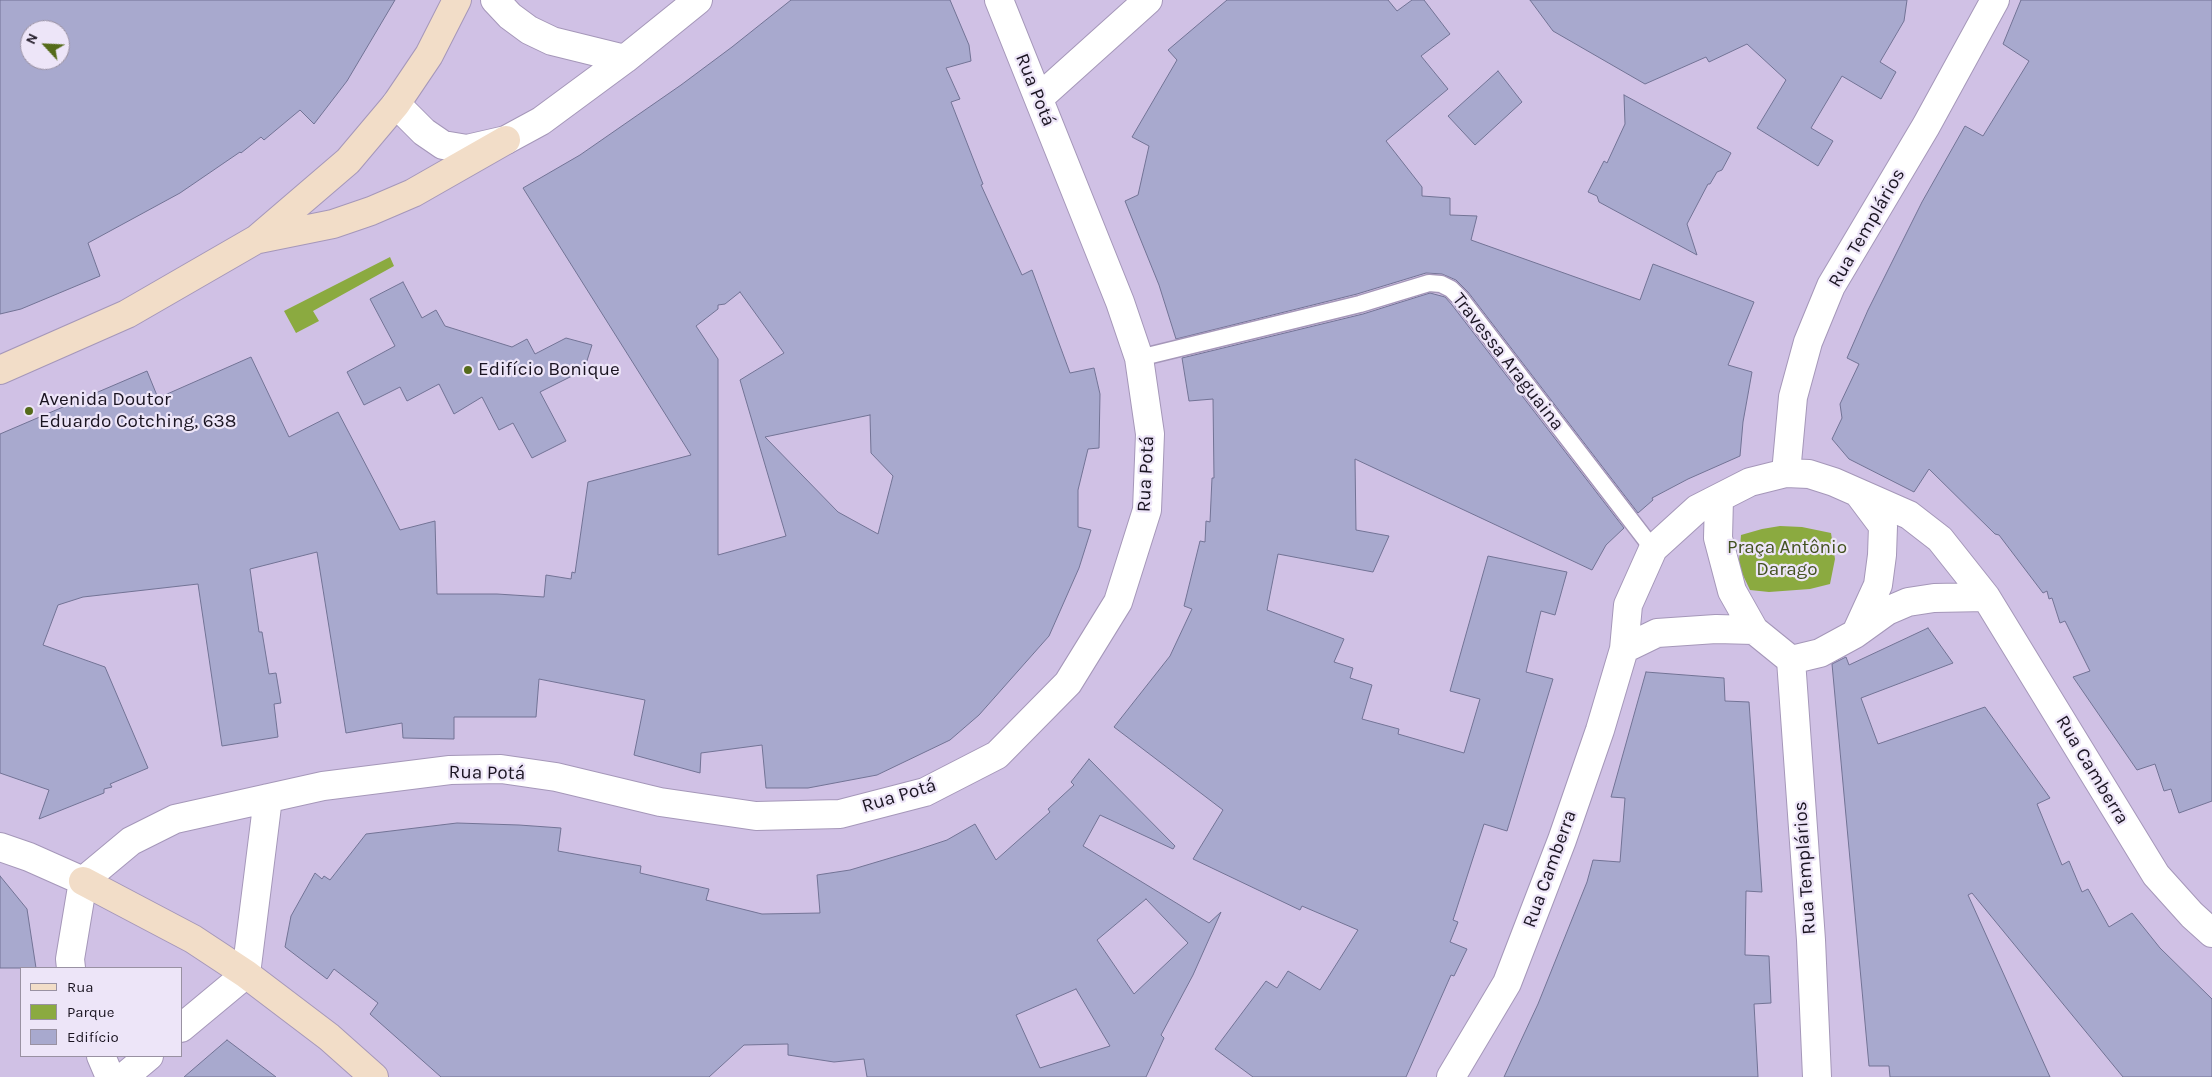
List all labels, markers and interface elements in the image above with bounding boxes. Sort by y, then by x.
north arrow [20,20,70,70]
text: N [22,31,42,47]
street label: Rua Potá [1010,50,1060,130]
street label: Rua Templários [1824,164,1910,292]
street label: Travessa Araguaina [1447,289,1569,435]
place label: Edifício Bonique [478,359,620,381]
marker: Edifício Bonique [462,364,474,376]
place label: Avenida Doutor Eduardo Cotching, 638 [39,389,236,433]
marker: Avenida Doutor Eduardo Cotching, 638 [23,405,35,417]
street label: Rua Potá [1133,435,1159,513]
park label: Praça Antônio Darago [1727,537,1847,581]
street label: Rua Camberra [2051,711,2133,829]
street label: Rua Potá [448,761,526,785]
street label: Rua Potá [859,774,939,818]
street label: Rua Templários [1789,801,1821,935]
street label: Rua Camberra [1518,807,1582,931]
legend [20,967,182,1057]
text: Rua [67,978,94,996]
text: Parque [67,1003,115,1021]
text: Edifício [67,1028,119,1046]

